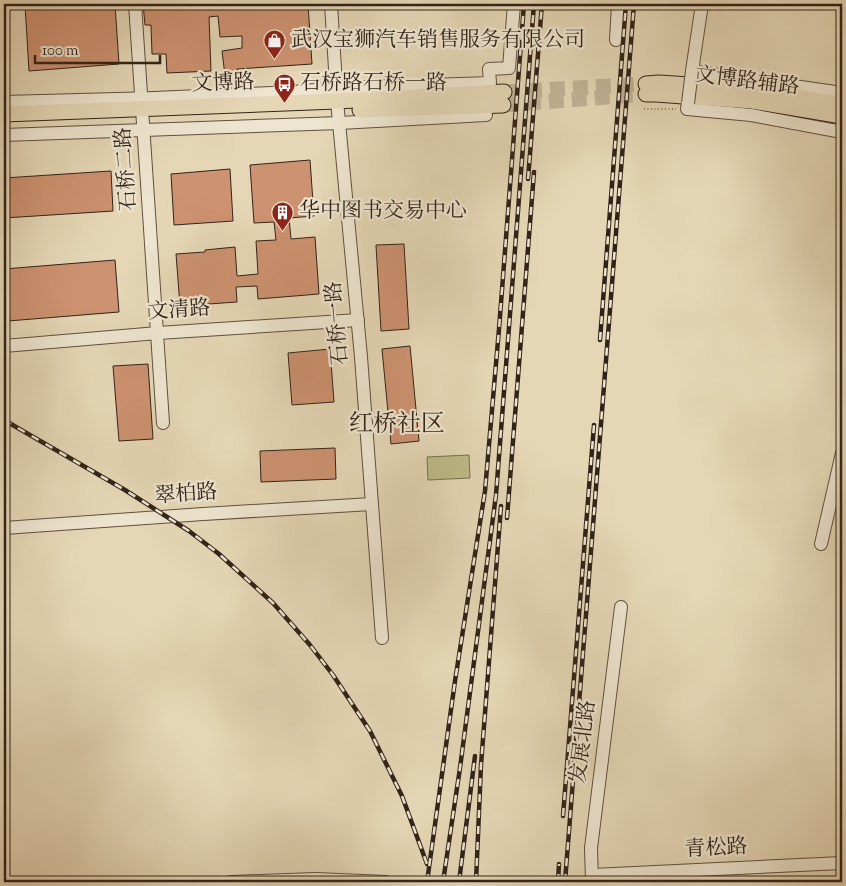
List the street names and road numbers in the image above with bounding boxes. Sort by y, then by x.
street label: 文博路辅路 [693,61,801,103]
street label: 文博路 [191,68,255,100]
street label: 石桥二路 [109,126,145,212]
street label: 石桥一路 [319,280,357,366]
street label: 文清路 [147,294,211,328]
street label: 翠柏路 [154,478,218,512]
street label: 发展北路 [564,698,604,786]
street label: 青松路 [684,832,748,866]

